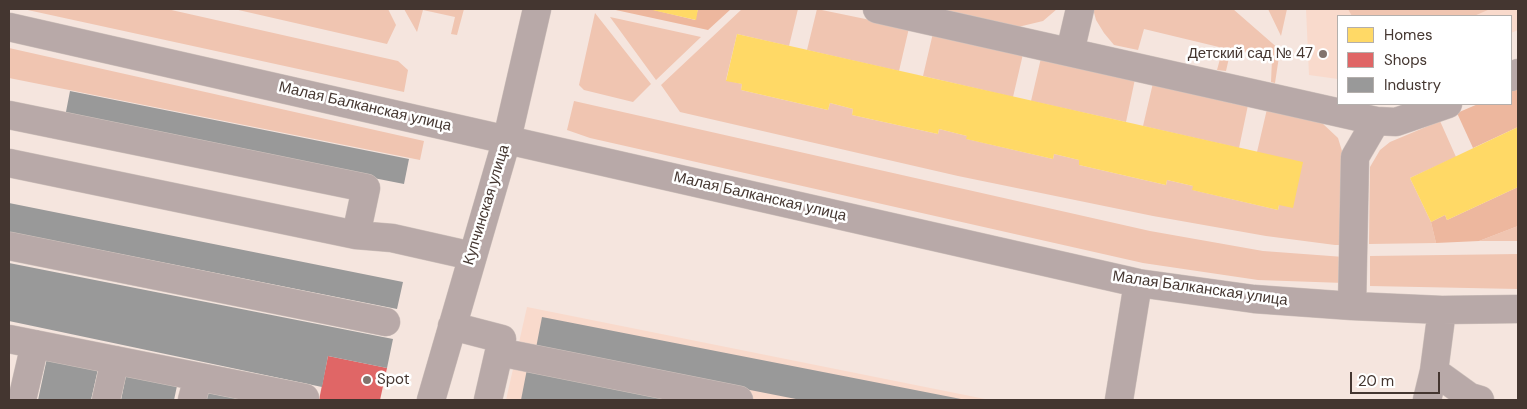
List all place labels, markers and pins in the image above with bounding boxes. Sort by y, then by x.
place label: Детский сад № 47 [1188,45,1313,63]
marker: Детский сад № 47 [1317,48,1329,60]
place label: Spot [377,371,410,389]
marker: Spot [361,374,373,386]

